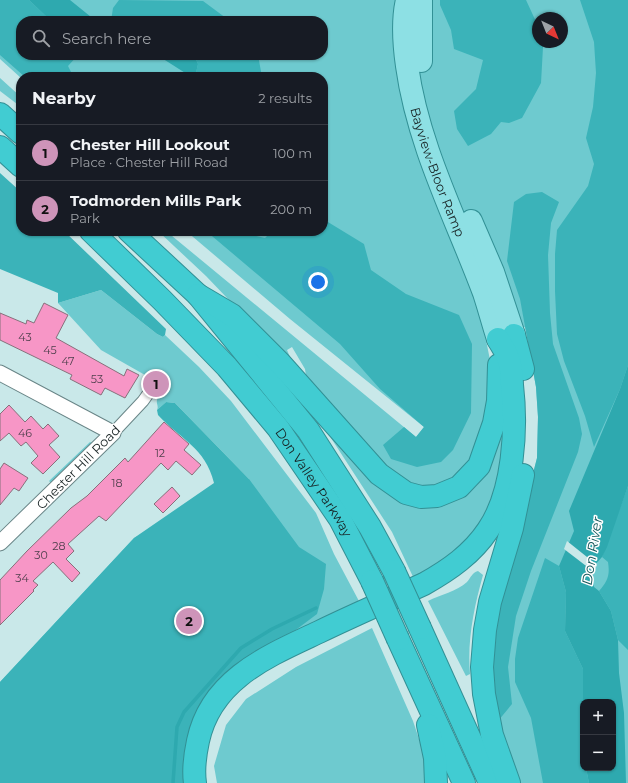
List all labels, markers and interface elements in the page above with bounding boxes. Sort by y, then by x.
north arrow [532,12,568,48]
search box [16,16,328,60]
icon: search [30,27,52,49]
text: Search here [62,29,151,48]
text: Nearby [32,88,96,108]
text: 2 results [258,90,312,106]
street label: Bayview-Bloor Ramp [407,106,469,239]
text: Chester Hill Lookout [70,135,230,154]
text: 1 [42,145,48,161]
text: 100 m [273,145,312,161]
text: Place · Chester Hill Road [70,154,228,170]
text: Todmorden Mills Park [70,191,241,210]
text: 2 [41,201,49,217]
text: 200 m [270,201,312,217]
text: Park [70,210,100,226]
your location [308,272,328,292]
house number: 43 [18,330,32,344]
house number: 45 [43,343,57,357]
house number: 47 [61,354,75,368]
pin: 1 [143,369,169,399]
house number: 53 [91,372,103,386]
street label: Chester Hill Road [33,422,123,512]
street label: Don Valley Parkway [272,425,356,540]
house number: 46 [18,426,32,440]
house number: 12 [155,446,165,460]
house number: 18 [112,476,123,490]
water label: Don River [578,515,606,586]
house number: 28 [52,539,66,553]
house number: 30 [34,548,48,562]
house number: 34 [15,571,29,585]
pin: 2 [176,606,202,636]
map controls [580,699,616,771]
button: + [580,699,616,735]
button: − [580,735,616,771]

